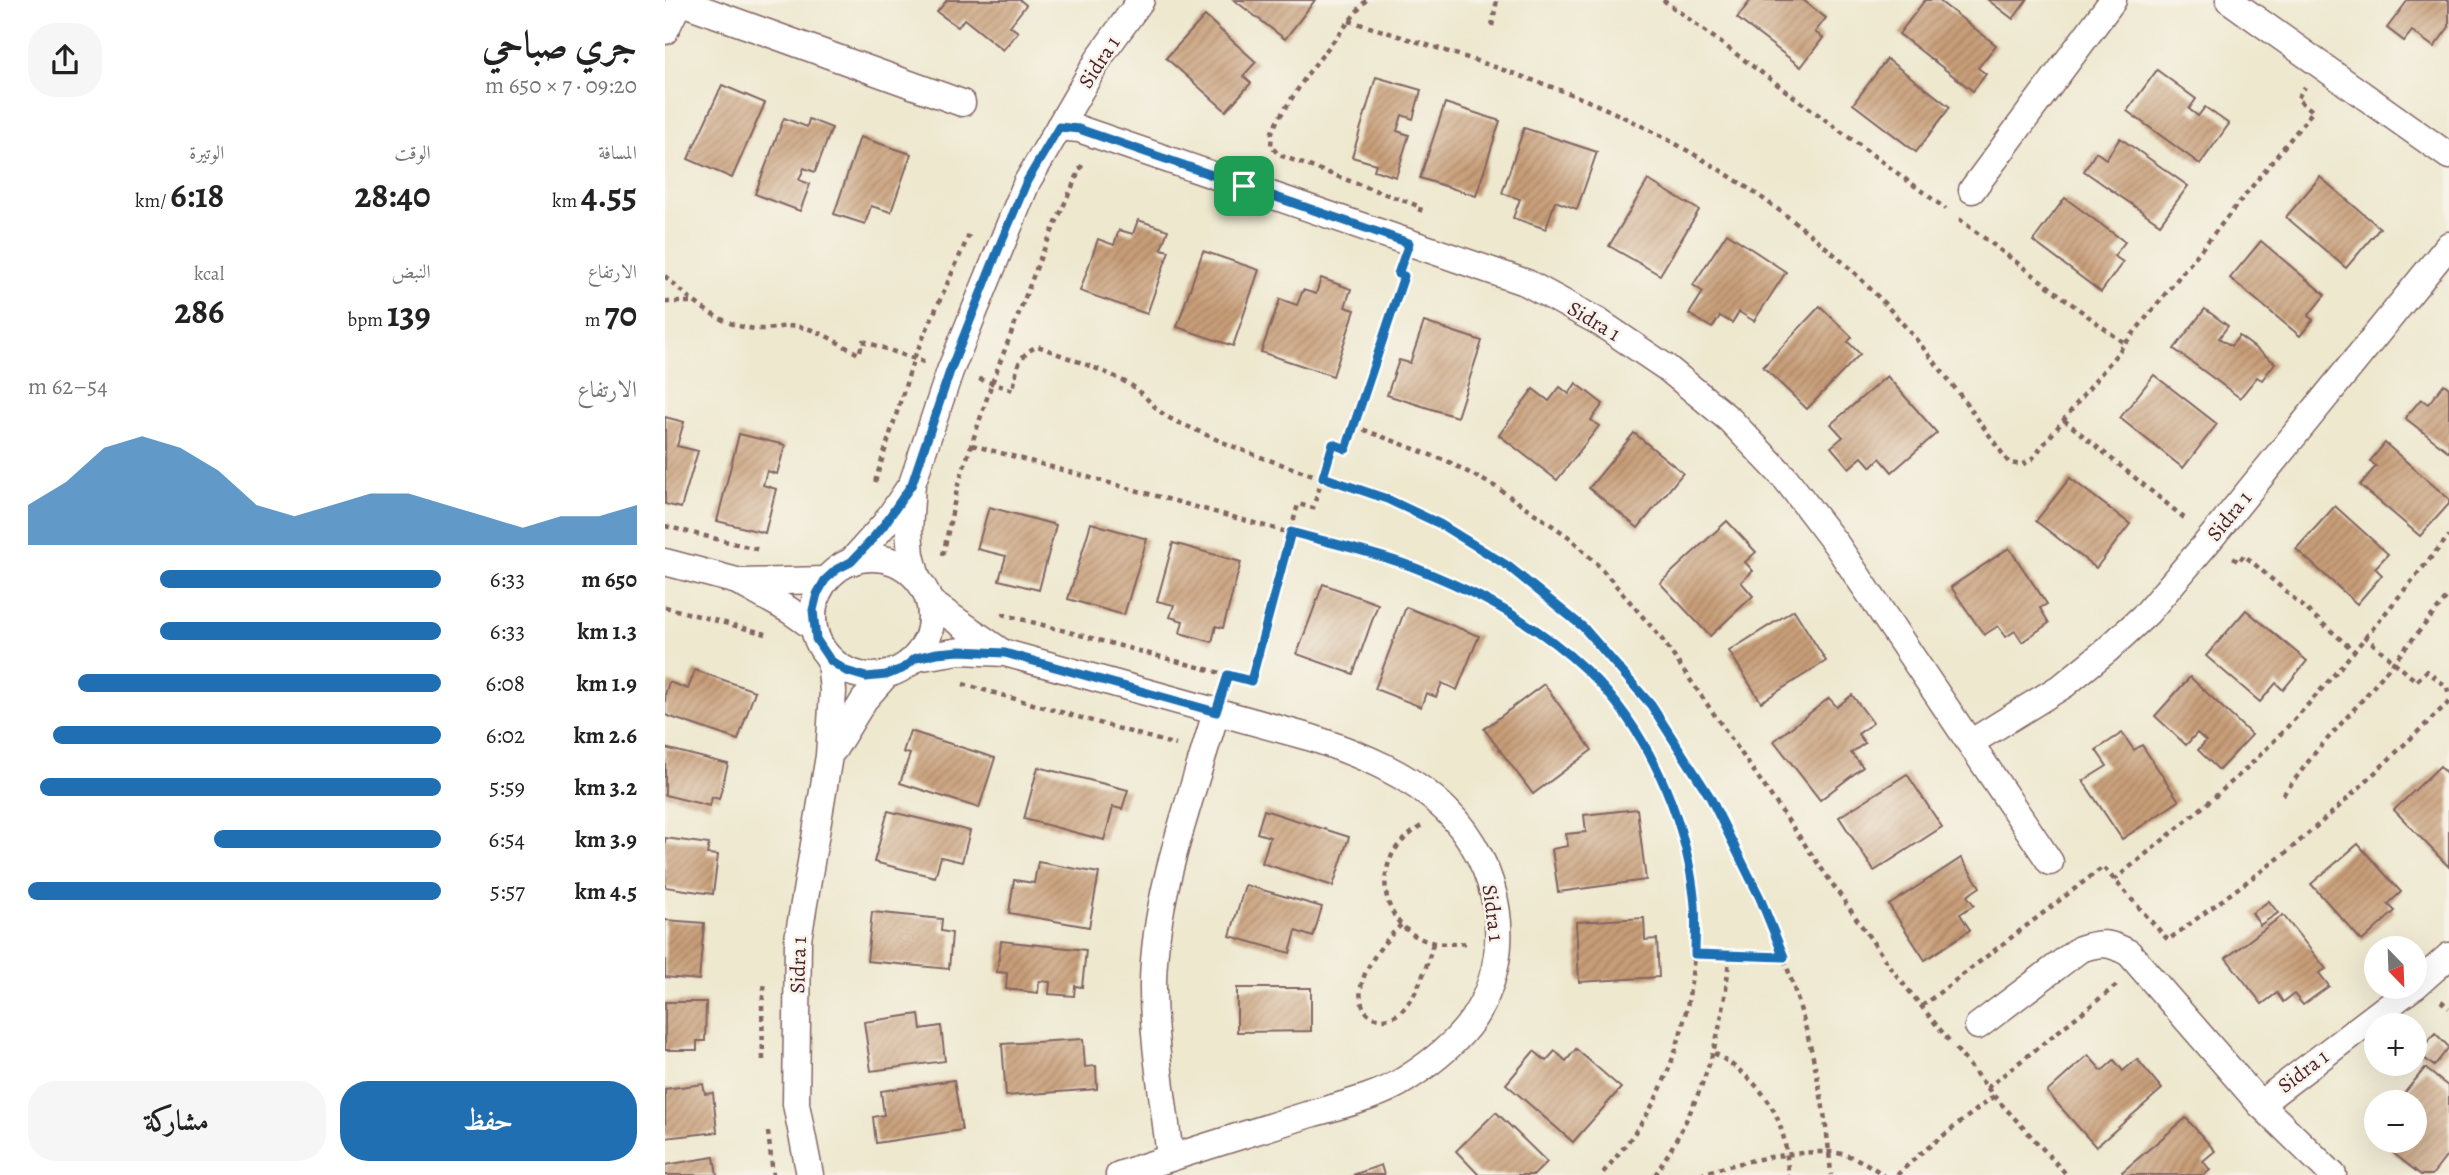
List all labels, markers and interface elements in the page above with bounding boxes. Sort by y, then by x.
text: جري صباحي [482,18,637,70]
button: share [28,23,102,97]
street label: Sidra 1 [1072,30,1126,94]
text: 09:20 · 7 × 650 m [485,70,637,101]
text: الوتيرة [189,140,224,166]
text: الوقت [394,140,431,166]
text: المسافة [598,140,637,166]
pin [1214,156,1274,216]
icon: arrive [1225,167,1263,205]
text: 6:18 [170,171,224,219]
text: 28:40 [355,171,431,219]
text: 4.55 [581,171,637,219]
text: /km [135,188,170,214]
text: km [552,188,581,214]
text: النبض [392,259,431,285]
text: الارتفاع [588,259,637,285]
text: kcal [194,261,224,287]
text: 286 [174,287,224,335]
text: 139 [387,290,431,338]
text: 70 [604,290,637,338]
street label: Sidra 1 [1562,294,1626,348]
text: bpm [348,307,387,333]
text: m [585,307,604,333]
text: 54–62 m [28,371,108,402]
text: الارتفاع [577,374,637,405]
street label: Sidra 1 [2200,485,2258,547]
text: 6:33 [490,564,525,595]
text: 650 m [582,564,637,595]
text: 6:33 [490,616,525,647]
text: 1.3 km [577,616,637,647]
text: 6:08 [485,668,525,699]
text: 1.9 km [577,668,637,699]
text: 6:02 [486,720,525,751]
text: 2.6 km [574,720,637,751]
text: 5:59 [489,772,525,803]
text: 3.2 km [574,772,637,803]
text: 6:54 [489,824,525,855]
text: 3.9 km [575,824,637,855]
text: 5:57 [490,876,525,907]
text: 4.5 km [575,876,637,907]
street label: Sidra 1 [1476,883,1510,943]
street label: Sidra 1 [783,936,813,994]
north arrow [2364,936,2427,999]
map controls [2364,936,2427,1153]
button: + [2364,1013,2427,1076]
street label: Sidra 1 [2272,1043,2334,1099]
button: مشاركة [28,1081,326,1161]
button: حفظ [340,1081,637,1161]
button: − [2364,1090,2427,1153]

